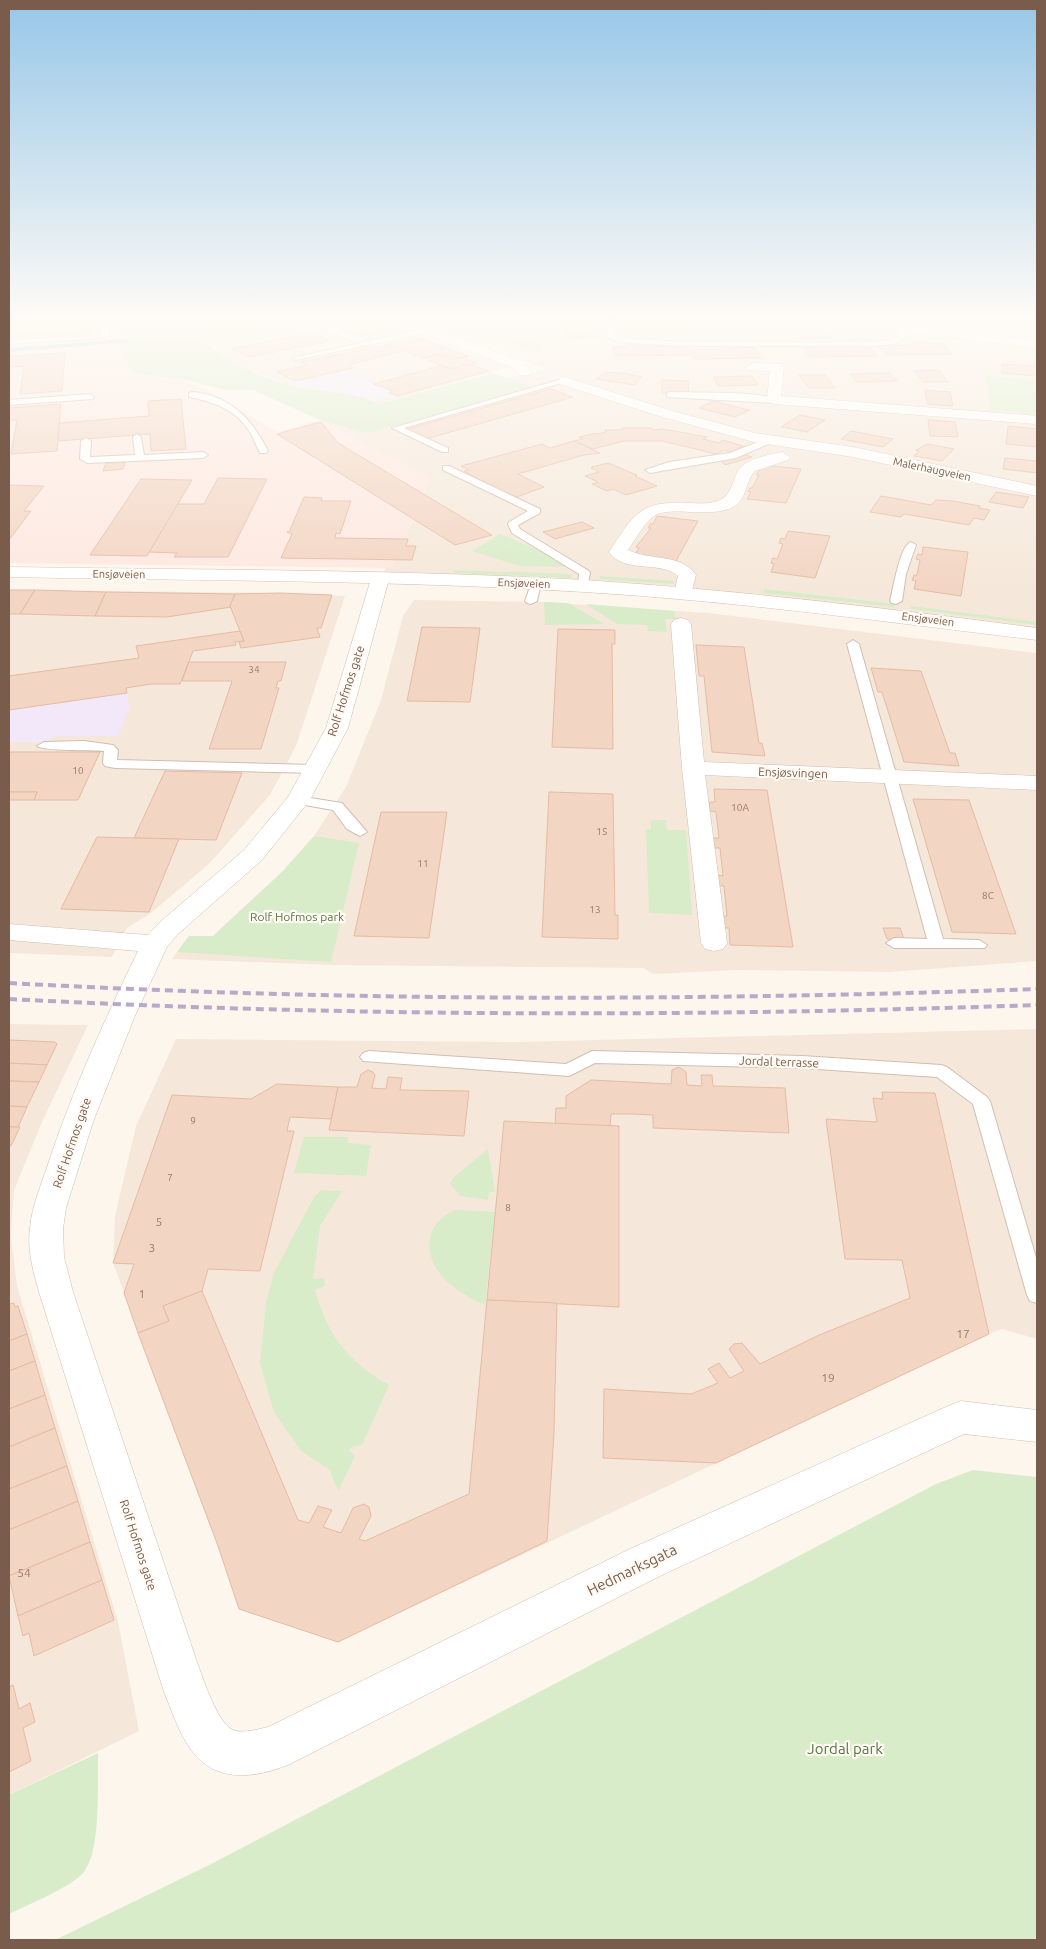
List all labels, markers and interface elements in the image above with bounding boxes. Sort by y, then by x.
street label: Malerhaugveien [892,455,972,483]
street label: Ensjøveien [93,568,145,580]
street label: Ensjøveien [497,576,551,590]
street label: Ensjøveien [901,610,955,628]
street label: Rolf Hofmos gate [325,644,366,738]
house number: 34 [248,664,260,675]
house number: 10 [72,765,84,776]
street label: Ensjøsvingen [758,765,828,780]
house number: 10A [731,802,749,813]
house number: 15 [596,826,608,837]
house number: 11 [417,858,429,869]
house number: 8C [982,890,994,901]
house number: 13 [589,904,601,915]
park label: Rolf Hofmos park [250,910,344,923]
street label: Jordal terrasse [739,1054,819,1069]
street label: Rolf Hofmos gate [50,1096,93,1190]
house number: 9 [190,1115,196,1126]
house number: 7 [167,1172,173,1183]
house number: 8 [505,1202,511,1213]
house number: 5 [156,1215,162,1228]
house number: 3 [149,1241,155,1254]
house number: 1 [139,1287,145,1300]
house number: 17 [956,1327,970,1340]
house number: 19 [821,1371,835,1384]
street label: Rolf Hofmos gate [118,1498,159,1592]
street label: Hedmarksgata [584,1540,679,1599]
house number: 54 [17,1566,31,1579]
park label: Jordal park [807,1740,883,1757]

